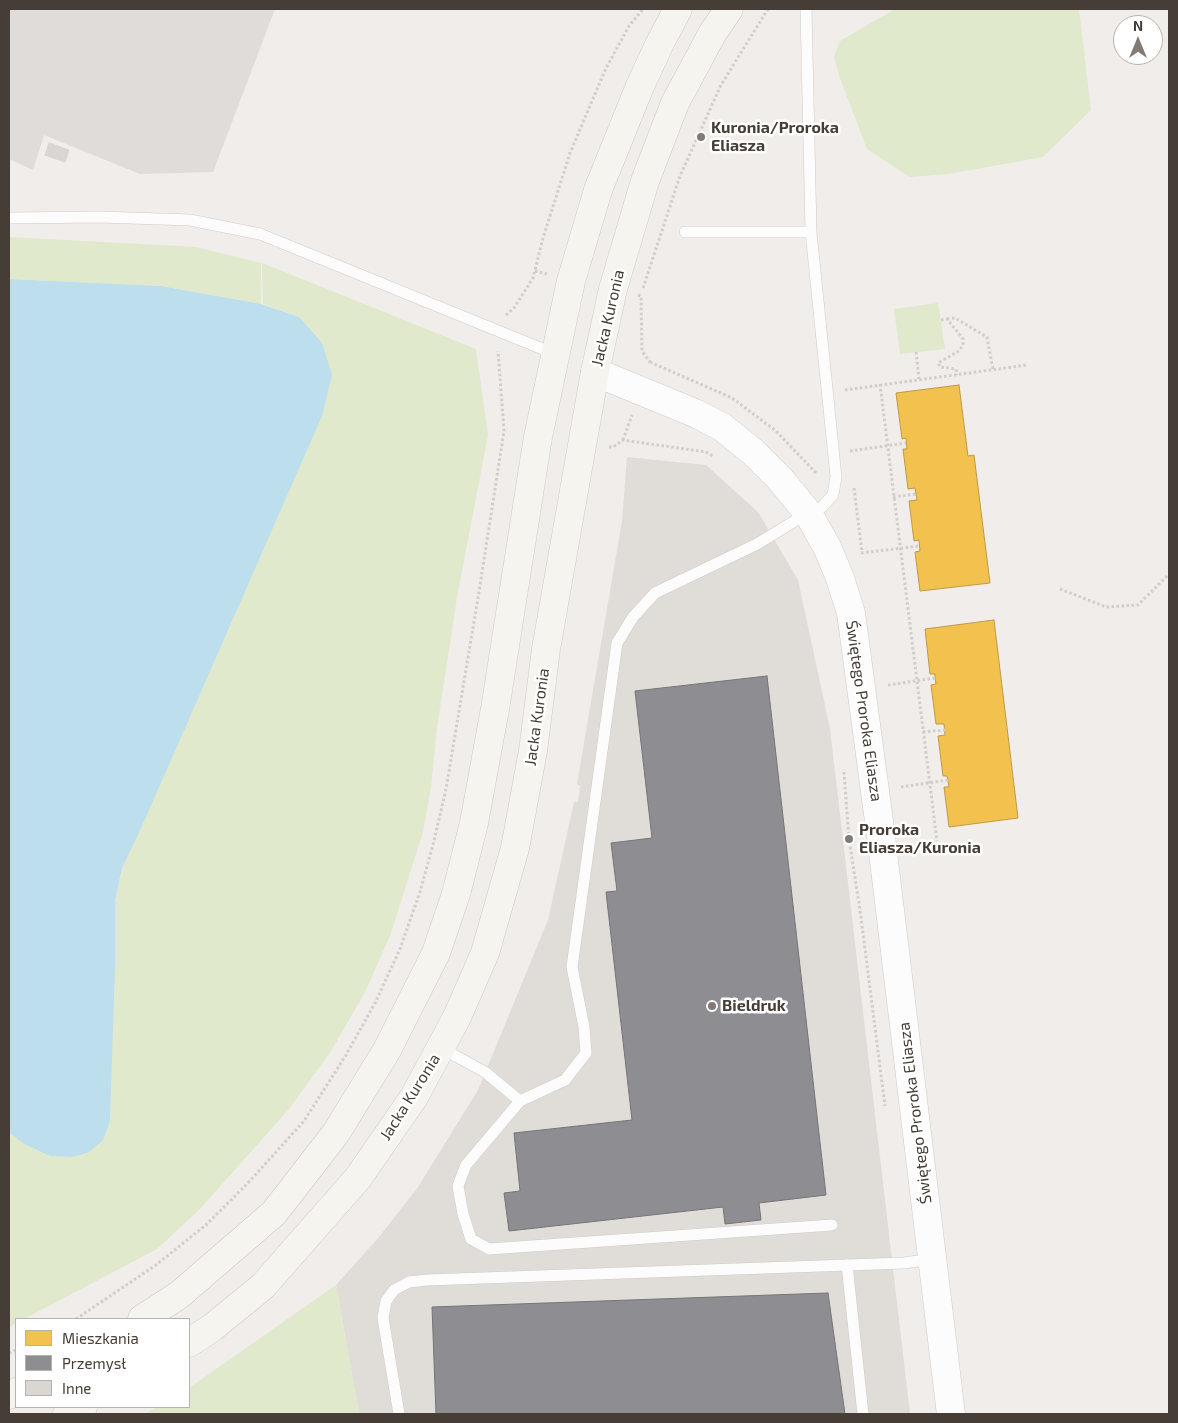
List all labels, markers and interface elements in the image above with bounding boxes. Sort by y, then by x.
north arrow [1113,15,1163,65]
text: N [1133,17,1143,34]
place label: Kuronia/Proroka Eliasza [711,118,839,156]
marker: Kuronia/Proroka Eliasza [695,131,707,143]
street label: Jacka Kuronia [588,268,628,368]
street label: Świętego Proroka Eliasza [842,619,886,803]
street label: Jacka Kuronia [521,667,553,767]
place label: Proroka Eliasza/Kuronia [859,820,981,858]
marker: Proroka Eliasza/Kuronia [843,833,855,845]
place label: Bieldruk [722,996,786,1016]
marker: Bieldruk [706,1000,718,1012]
street label: Świętego Proroka Eliasza [894,1021,936,1205]
street label: Jacka Kuronia [376,1050,444,1144]
legend [15,1318,190,1408]
text: Mieszkania [62,1329,139,1347]
text: Przemysł [62,1354,126,1372]
text: Inne [62,1379,91,1397]

